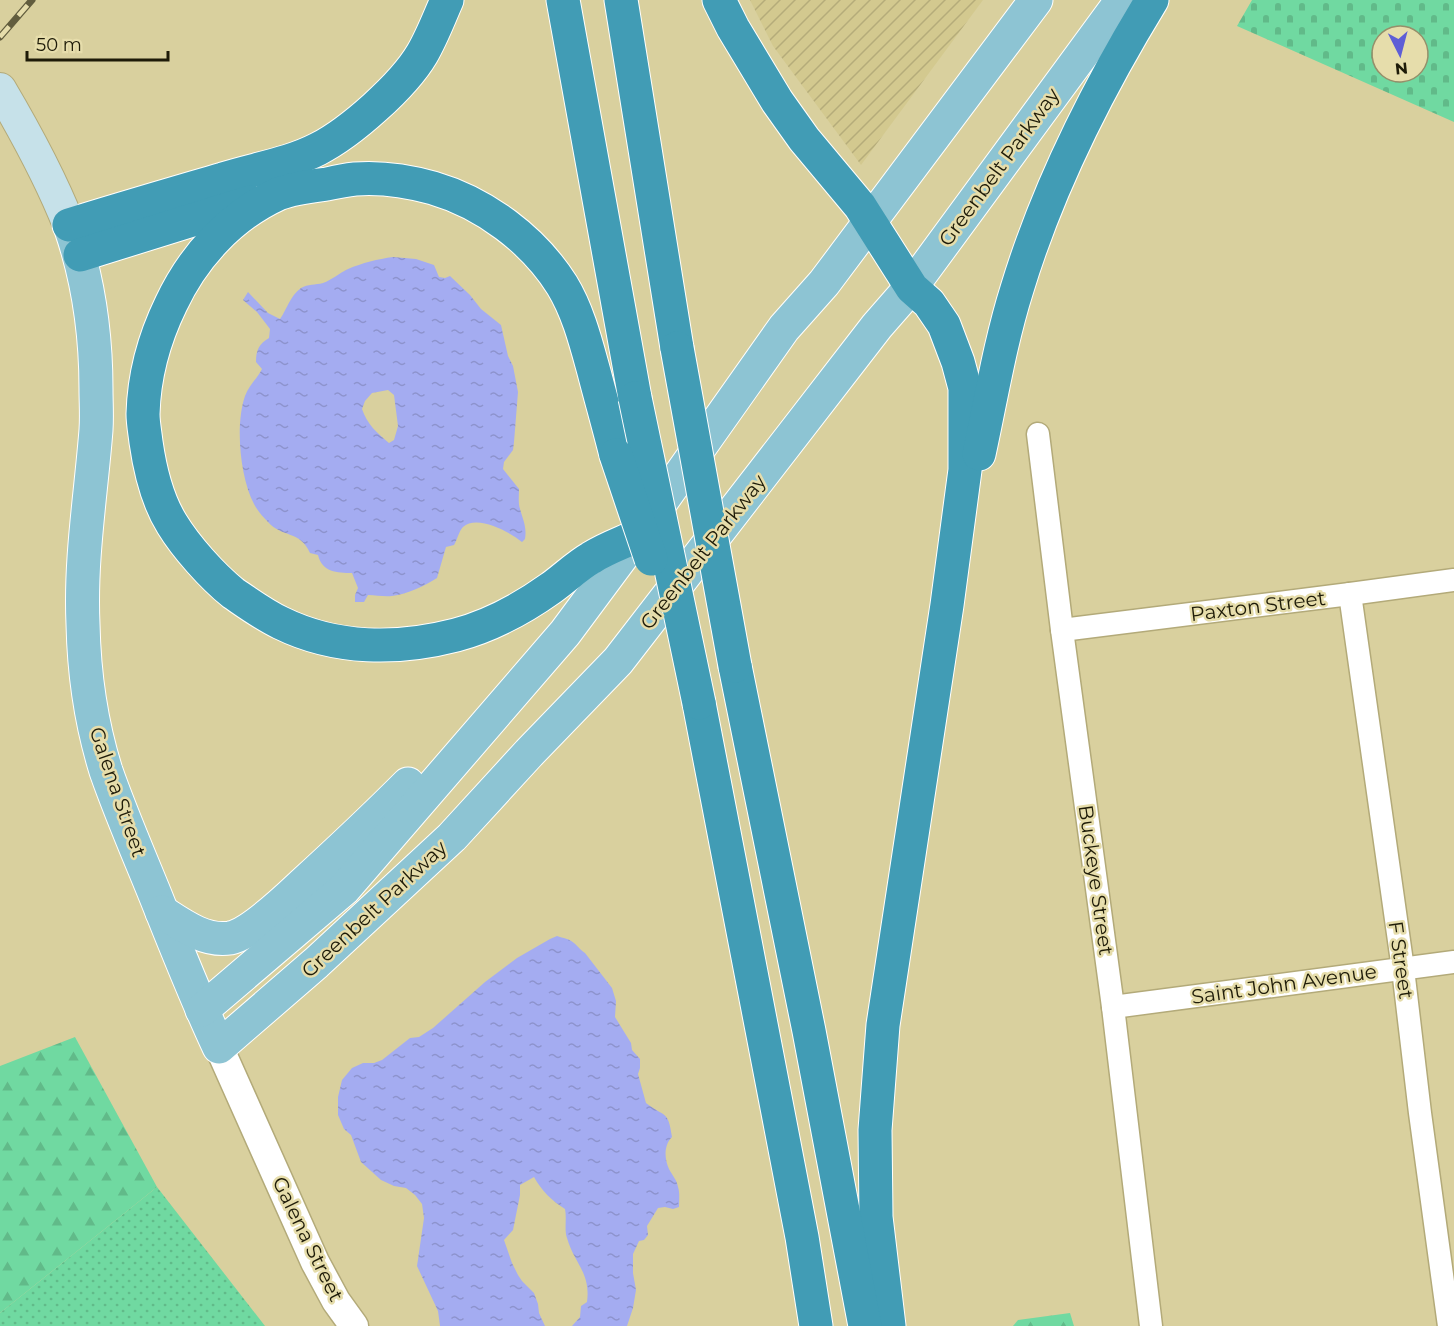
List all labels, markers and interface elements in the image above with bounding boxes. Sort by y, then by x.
scale bar [27,24,168,62]
north arrow [1370,24,1430,84]
text: 50 m [36,34,82,56]
text: N [1394,58,1409,79]
street label: Greenbelt Parkway [934,83,1065,251]
street label: Greenbelt Parkway [635,470,771,634]
street label: Paxton Street [1189,586,1327,626]
street label: Galena Street [85,724,151,860]
street label: Buckeye Street [1074,803,1118,957]
street label: Greenbelt Parkway [296,835,452,982]
street label: F Street [1384,920,1418,1000]
street label: Saint John Avenue [1190,959,1378,1009]
street label: Galena Street [267,1173,349,1305]

